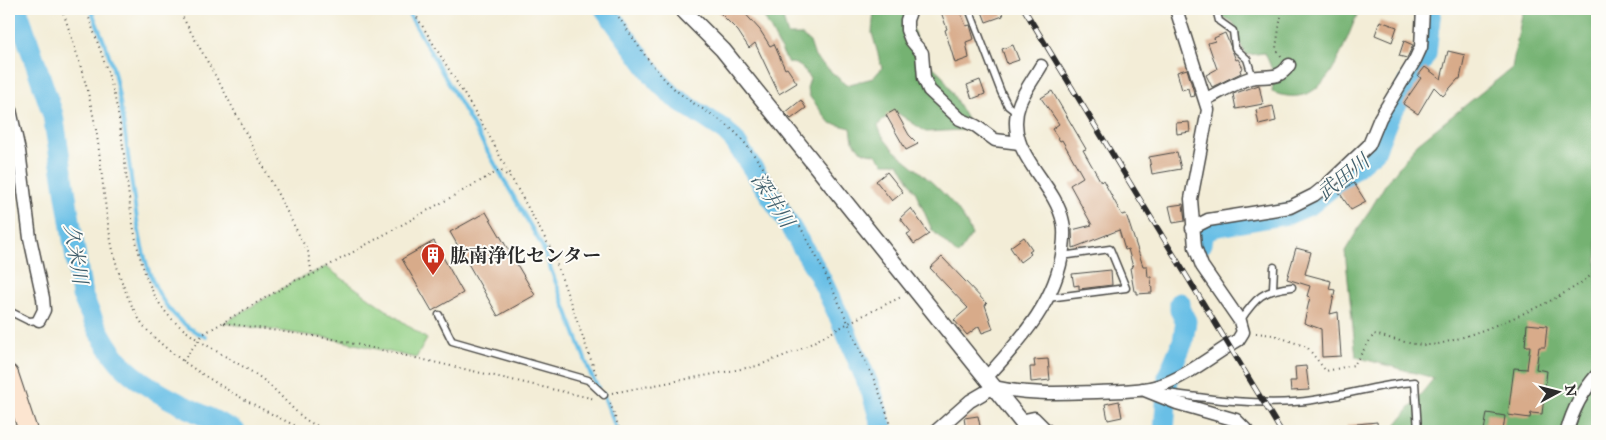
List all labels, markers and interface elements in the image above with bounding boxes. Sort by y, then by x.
water label: 武田川 [1312,148,1375,205]
water label: 深井川 [747,168,800,233]
water label: 久米川 [59,222,93,287]
building icon: 肱南浄化センター [420,242,446,276]
place label: 肱南浄化センター [450,244,601,267]
north arrow [1534,368,1584,418]
text: N [1561,384,1580,398]

